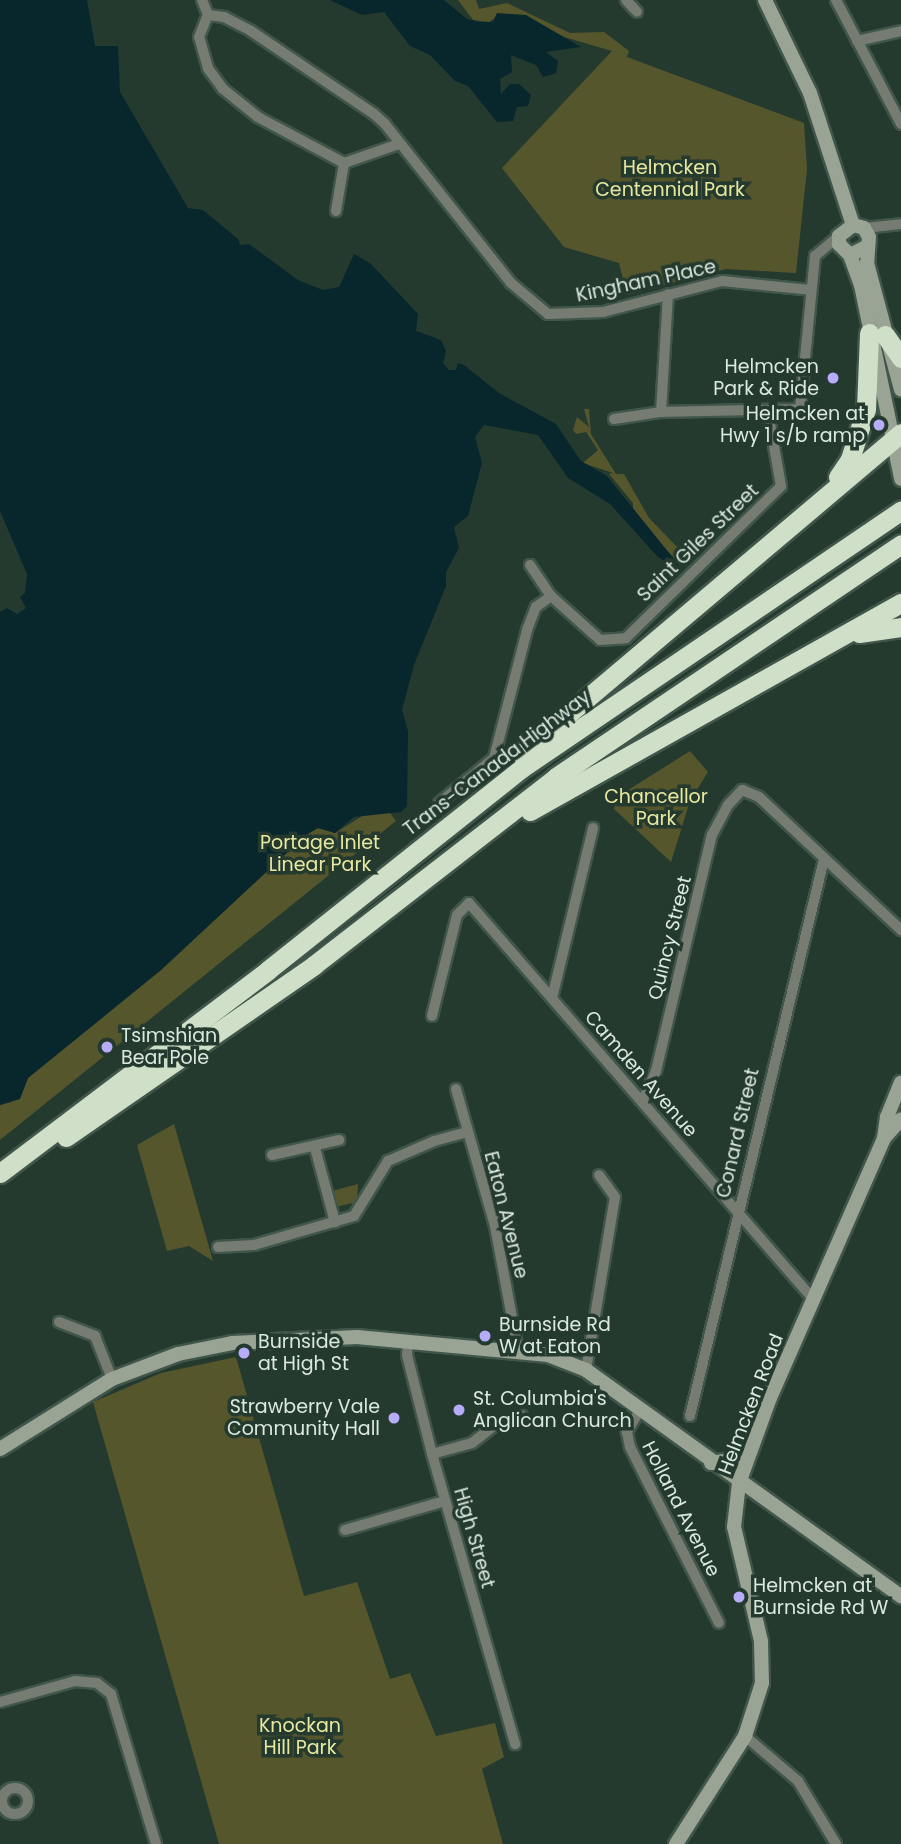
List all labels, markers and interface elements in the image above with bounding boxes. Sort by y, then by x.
park label: Helmcken Centennial Park [595,157,745,201]
street label: Kingham Place [574,255,718,307]
place label: Helmcken Park & Ride [713,356,819,400]
marker: Helmcken Park & Ride [825,370,841,386]
place label: Helmcken at Hwy 1 s/b ramp [720,403,865,447]
marker: Helmcken at Hwy 1 s/b ramp [871,417,887,433]
street label: Saint Giles Street [633,479,763,607]
street label: Trans-Canada Highway [399,685,595,841]
park label: Chancellor Park [604,786,708,830]
park label: Portage Inlet Linear Park [260,832,380,876]
street label: Quincy Street [644,874,696,1002]
street label: Camden Avenue [580,1006,702,1142]
place label: Tsimshian Bear Pole [121,1025,217,1069]
marker: Tsimshian Bear Pole [99,1039,115,1055]
street label: Conard Street [712,1066,764,1200]
street label: Eaton Avenue [479,1149,533,1281]
place label: Burnside Rd W at Eaton [499,1314,611,1358]
marker: Burnside Rd W at Eaton [477,1328,493,1344]
street label: Helmcken Road [714,1330,788,1478]
place label: Burnside at High St [258,1331,349,1375]
marker: Burnside at High St [236,1345,252,1361]
place label: St. Columbia's Anglican Church [473,1388,632,1432]
place label: Strawberry Vale Community Hall [227,1396,380,1440]
marker: St. Columbia's Anglican Church [451,1402,467,1418]
marker: Strawberry Vale Community Hall [386,1410,402,1426]
street label: Holland Avenue [637,1437,725,1581]
street label: High Street [449,1485,499,1591]
place label: Helmcken at Burnside Rd W [753,1575,888,1619]
marker: Helmcken at Burnside Rd W [731,1589,747,1605]
park label: Knockan Hill Park [259,1715,341,1759]

